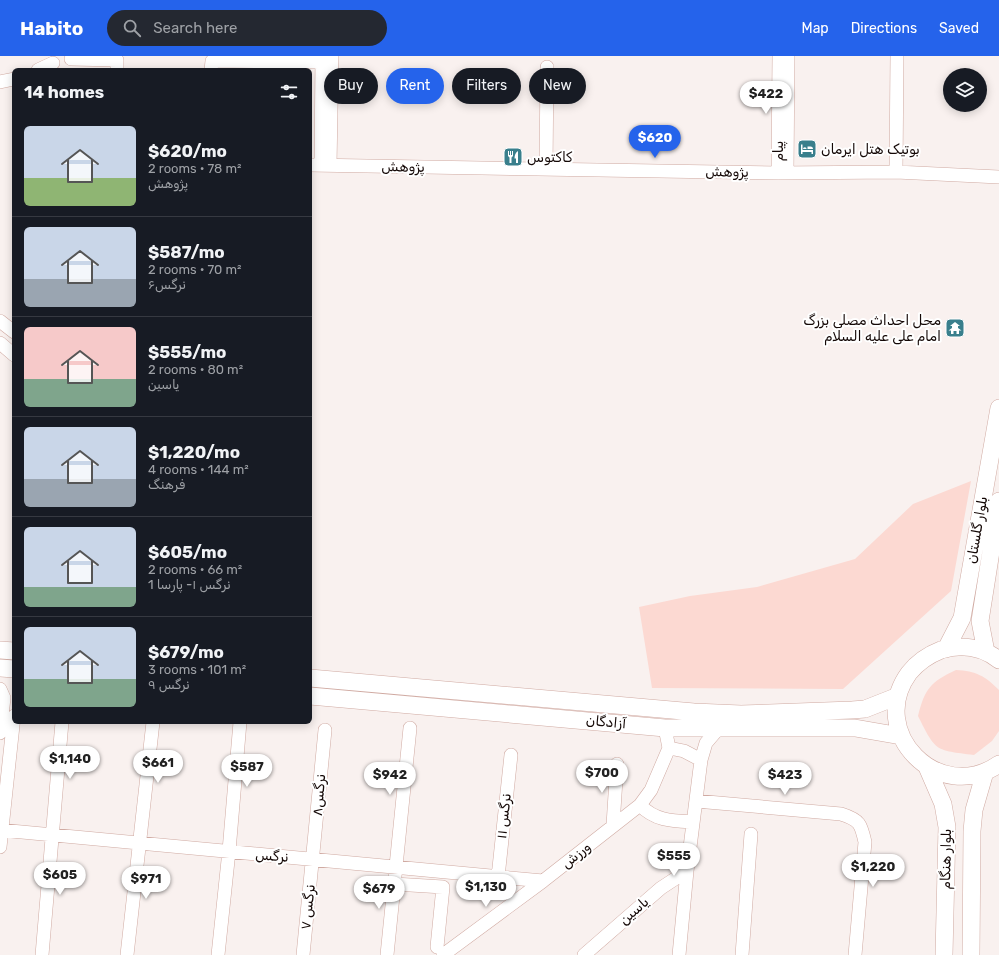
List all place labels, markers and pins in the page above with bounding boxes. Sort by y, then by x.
pin: $422 [742,81,790,115]
pin: $620 [631,125,679,159]
hotel icon: بوتیک هتل ایرمان [796,138,818,160]
place label: بوتیک هتل ایرمان [821,141,920,158]
restaurant icon: کاکتوس [502,146,524,168]
place label: کاکتوس [527,149,573,166]
place label: محل احداث مصلی بزرگ امام علی علیه السلام [803,312,941,346]
temple icon: محل احداث مصلی بزرگ امام علی علیه السلام [944,317,966,339]
pin: $1,140 [37,746,103,780]
pin: $661 [134,750,182,784]
pin: $587 [223,754,271,788]
pin: $700 [578,760,626,794]
pin: $942 [366,762,414,796]
pin: $423 [761,762,809,796]
pin: $555 [650,843,698,877]
pin: $1,220 [840,854,906,888]
pin: $605 [36,862,84,896]
pin: $971 [122,866,170,900]
pin: $1,130 [453,874,519,908]
pin: $679 [355,876,403,910]

